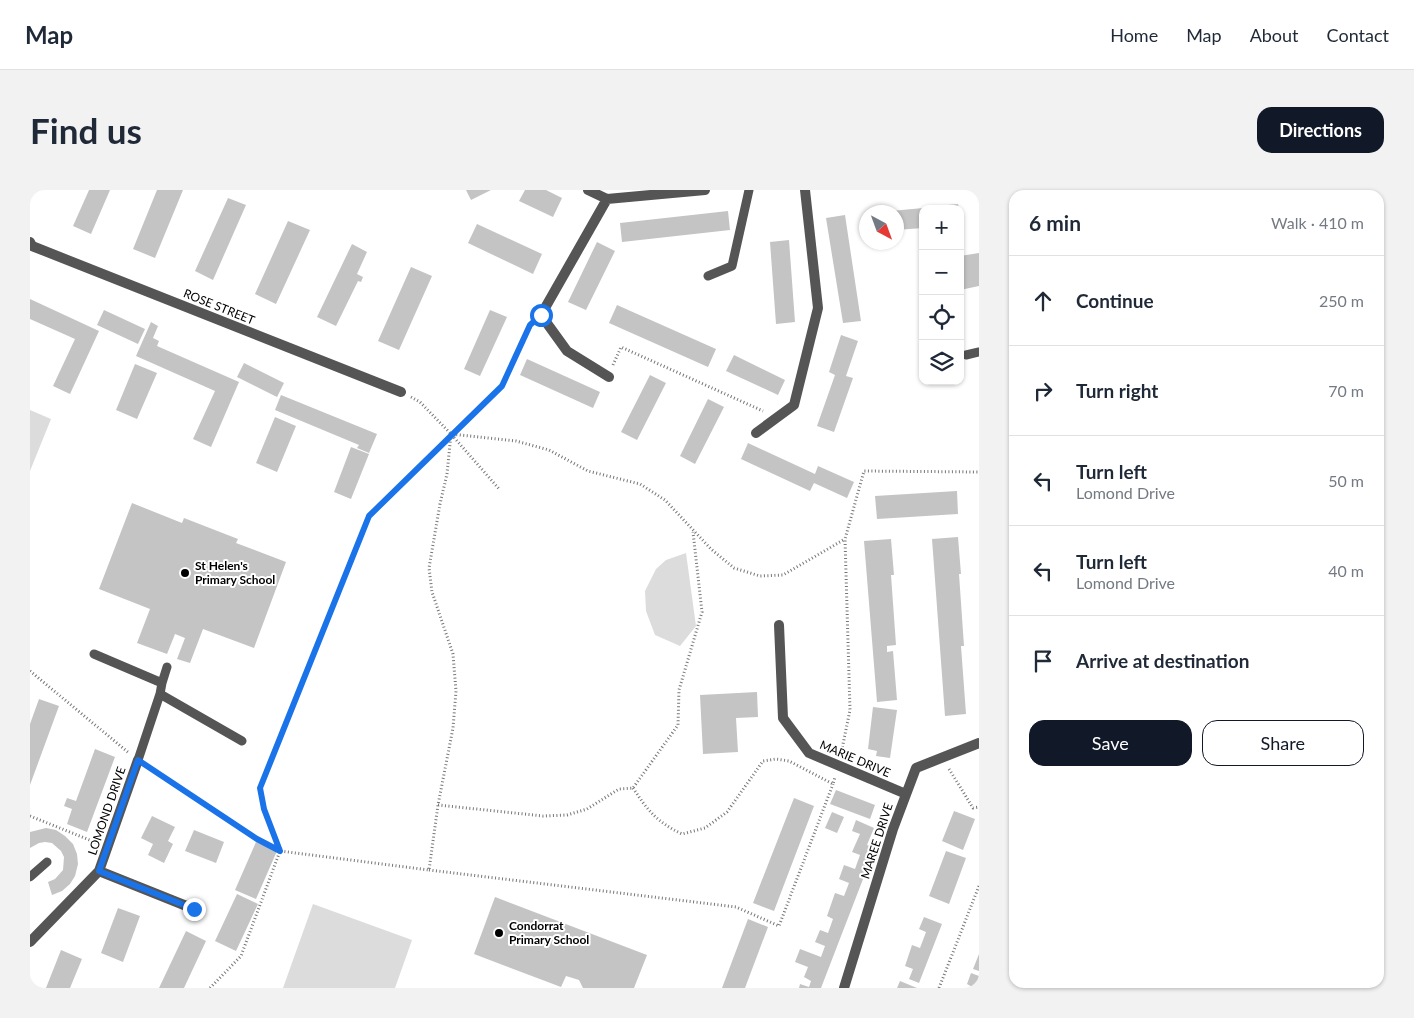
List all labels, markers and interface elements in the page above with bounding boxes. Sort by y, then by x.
text: Map [25,20,73,49]
text: Home [1110,24,1158,46]
text: Map [1186,24,1222,46]
text: About [1250,24,1299,46]
text: Contact [1327,24,1389,46]
button: Directions [1257,107,1384,153]
text: Find us [30,109,142,151]
north arrow [859,205,904,250]
map controls [919,205,964,385]
button: + [919,205,964,250]
text: 6 min [1029,210,1081,235]
text: Walk · 410 m [1271,213,1364,232]
button: − [919,250,964,295]
street label: ROSE STREET [181,285,257,328]
icon: ahead [1029,287,1057,315]
text: Continue [1076,289,1154,312]
text: 250 m [1319,291,1364,310]
button: locate [919,295,964,340]
route start [530,304,553,327]
button: layers [919,340,964,385]
icon: right [1029,377,1057,405]
text: Turn right [1076,379,1158,402]
text: 70 m [1328,381,1364,400]
text: Turn left [1076,460,1147,483]
icon: left [1029,467,1057,495]
text: 50 m [1328,471,1364,490]
text: Lomond Drive [1076,483,1175,502]
text: Turn left [1076,550,1147,573]
icon: left [1029,557,1057,585]
place label: St Helen's Primary School [195,558,275,587]
text: 40 m [1328,561,1364,580]
marker: St Helen's Primary School [179,567,191,579]
text: Lomond Drive [1076,573,1175,592]
icon: arrive [1029,647,1057,675]
text: Arrive at destination [1076,649,1249,672]
button: Save [1029,720,1192,766]
button: Share [1202,720,1364,766]
street label: MARIE DRIVE [818,737,893,780]
street label: LOMOND DRIVE [84,765,129,857]
street label: MAREE DRIVE [857,801,896,881]
route end [183,898,206,921]
place label: Condorrat Primary School [509,918,589,947]
marker: Condorrat Primary School [493,927,505,939]

